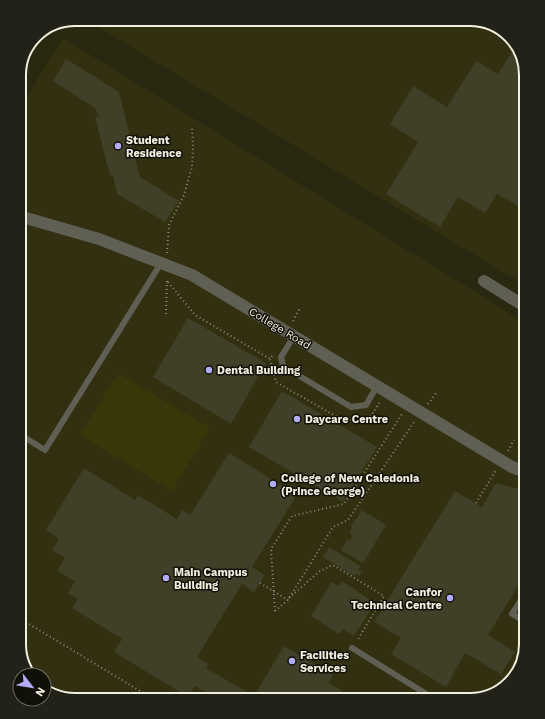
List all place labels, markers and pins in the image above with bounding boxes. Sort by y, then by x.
place label: Student Residence [126,134,182,160]
marker: Student Residence [113,141,123,151]
place label: Dental Building [217,364,301,377]
marker: Dental Building [204,365,214,375]
place label: Daycare Centre [305,413,388,426]
marker: Daycare Centre [292,414,302,424]
place label: College of New Caledonia (Prince George) [281,472,420,498]
marker: College of New Caledonia (Prince George) [268,479,278,489]
place label: Main Campus Building [174,566,247,592]
marker: Main Campus Building [161,573,171,583]
place label: Canfor Technical Centre [351,586,442,612]
marker: Canfor Technical Centre [445,593,455,603]
place label: Facilities Services [300,649,349,675]
marker: Facilities Services [287,656,297,666]

